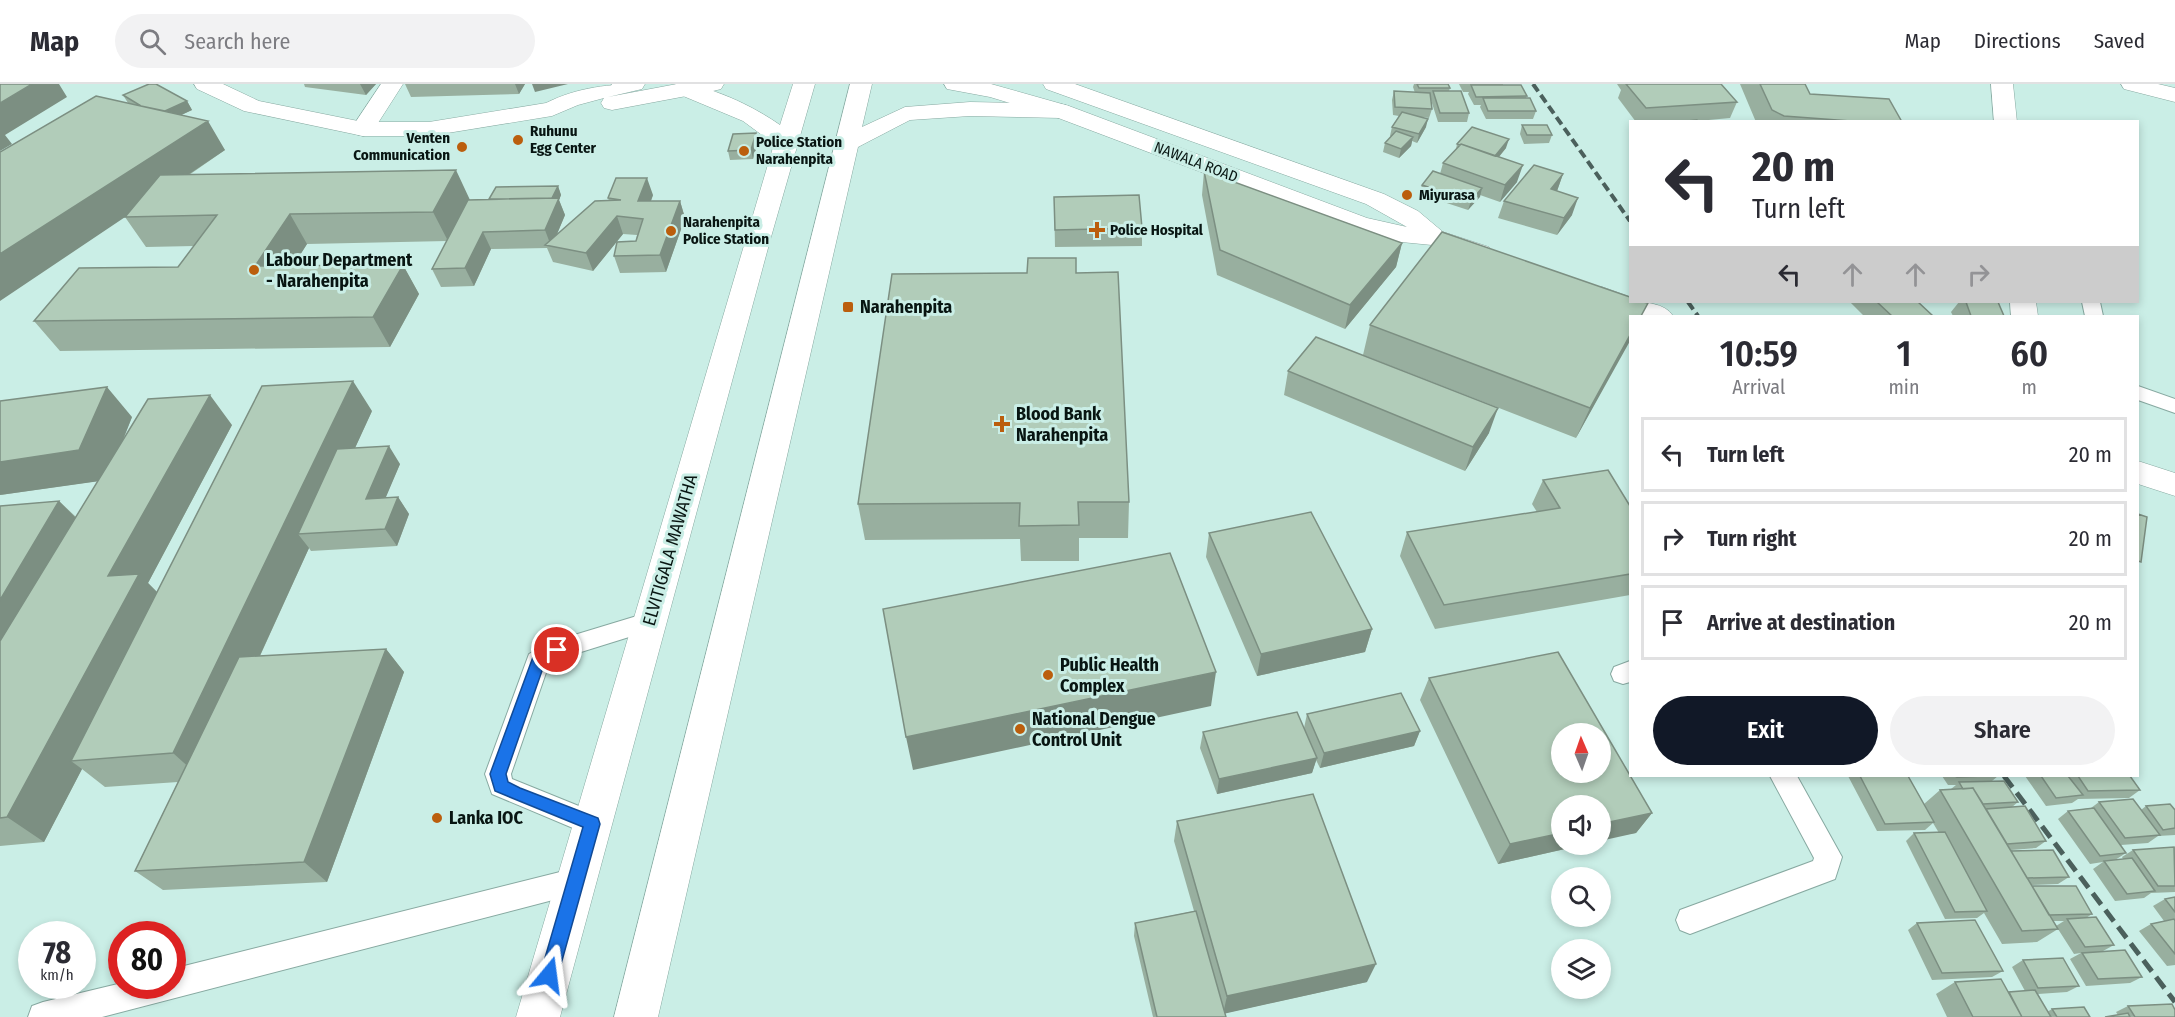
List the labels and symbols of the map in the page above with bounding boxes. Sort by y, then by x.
place label: Ruhunu Egg Center [530,122,596,157]
place label: Venten Communication [353,129,450,164]
marker: Ruhunu Egg Center [511,133,525,147]
place label: Police Station Narahenpita [756,133,842,168]
street label: NAWALA ROAD [1152,138,1240,186]
marker: Venten Communication [455,140,469,154]
marker: Police Station Narahenpita [737,144,751,158]
place label: Miyurasa [1419,186,1476,204]
marker: Miyurasa [1400,188,1414,202]
place label: Narahenpita Police Station [683,213,769,248]
marker: Police Hospital [1088,221,1106,239]
place label: Police Hospital [1110,221,1204,239]
marker: Narahenpita Police Station [664,224,678,238]
place label: Labour Department - Narahenpita [266,249,413,292]
marker: Labour Department - Narahenpita [247,263,261,277]
place label: Narahenpita [860,296,952,318]
marker: Narahenpita [841,300,855,314]
place label: Blood Bank Narahenpita [1016,403,1108,446]
marker: Blood Bank Narahenpita [993,415,1011,433]
street label: ELVITIGALA MAWATHA [638,471,702,628]
pin [531,624,582,675]
place label: Public Health Complex [1060,654,1159,697]
marker: Public Health Complex [1041,668,1055,682]
place label: National Dengue Control Unit [1032,708,1156,751]
marker: National Dengue Control Unit [1013,722,1027,736]
north arrow [1551,723,1611,783]
place label: Lanka IOC [449,807,523,829]
marker: Lanka IOC [430,811,444,825]
speed limit sign: 80 [108,921,186,999]
position arrow [517,943,581,1007]

